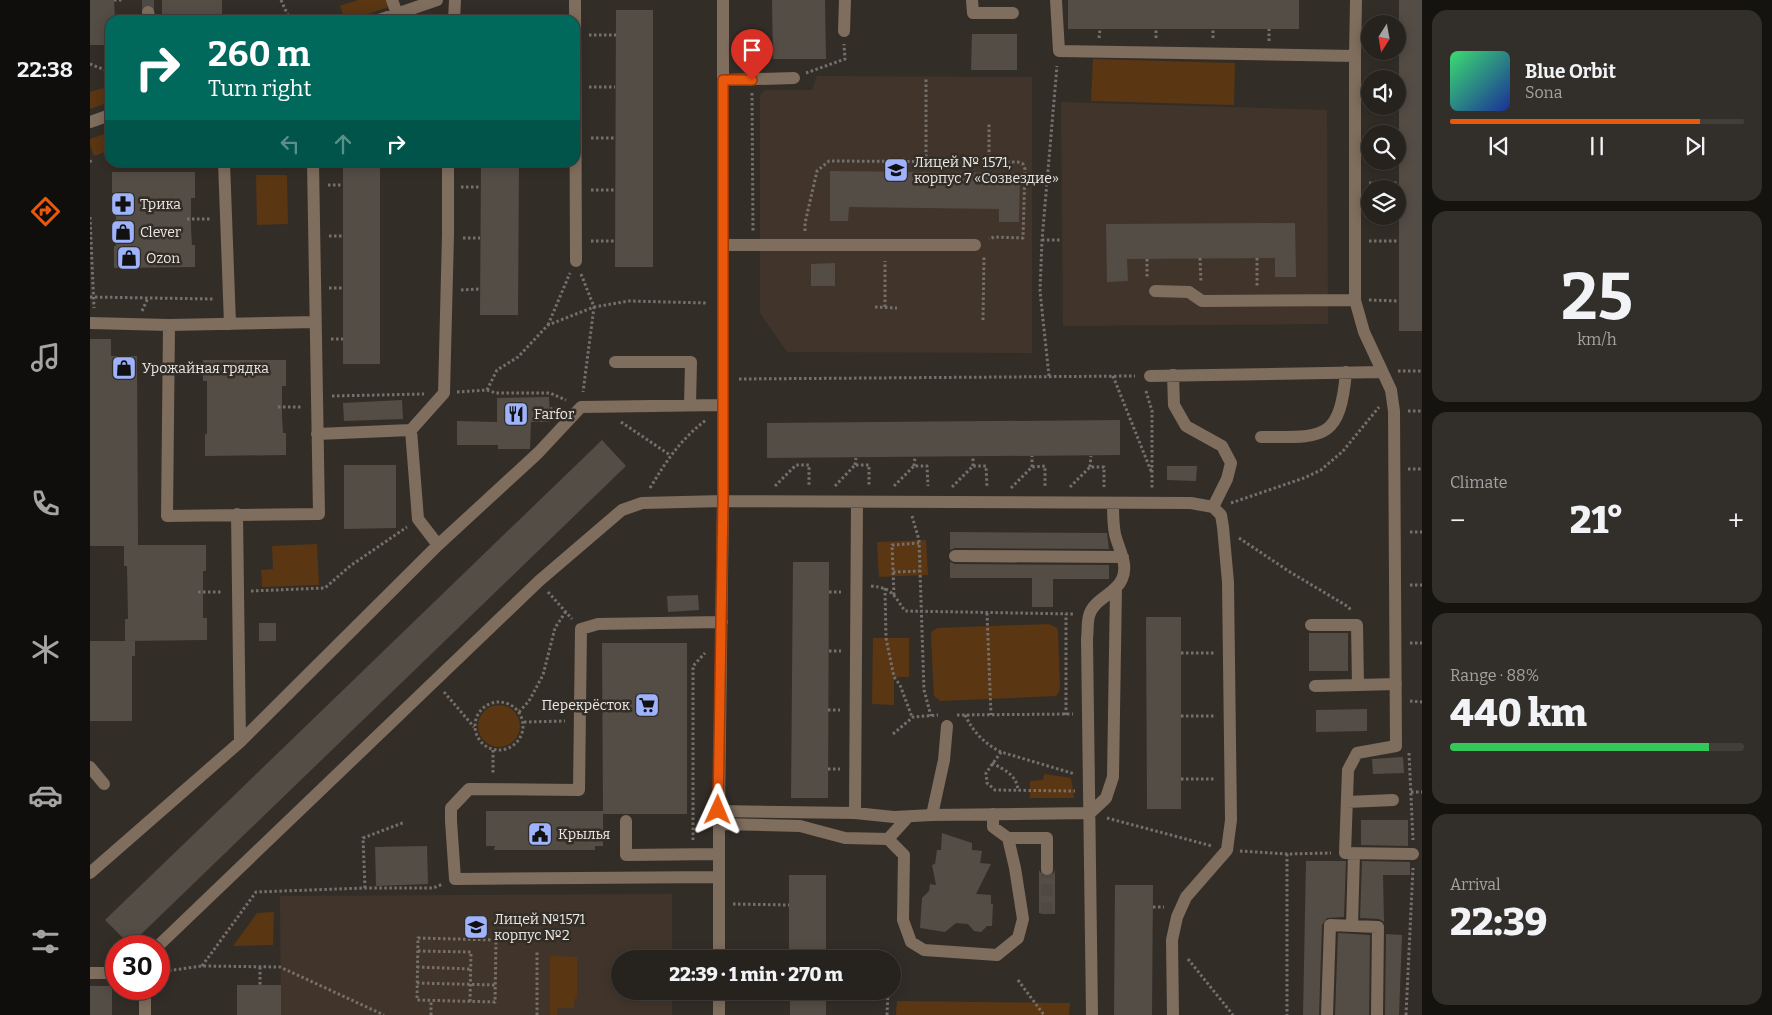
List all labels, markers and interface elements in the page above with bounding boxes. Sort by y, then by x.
north arrow [1361,15,1406,60]
map controls [1361,15,1406,225]
pin [731,29,773,80]
text: 260 m [208,33,310,75]
icon: right [125,35,190,100]
icon: arrive [738,36,766,64]
text: 22:38 [17,56,73,83]
text: Blue Orbit [1525,60,1616,83]
button: sound [1361,70,1406,115]
text: Turn right [208,75,311,102]
text: Sona [1525,83,1562,102]
button: search [1361,125,1406,170]
icon: left [276,130,304,158]
icon: ahead [329,130,357,158]
icon: right [382,130,410,158]
icon: previous [1485,132,1513,160]
icon: pause [1583,132,1611,160]
icon: next [1681,132,1709,160]
place label: Лицей № 1571, корпус 7 «Созвездие» [914,154,1059,187]
school or university icon: Лицей № 1571, корпус 7 «Созвездие» [883,157,909,183]
button: layers [1361,180,1406,225]
pharmacy icon: Трика [110,191,136,217]
icon: directions [28,194,63,229]
place label: Трика [140,196,181,213]
shop icon: Clever [110,219,136,245]
place label: Clever [140,224,181,241]
shop icon: Ozon [116,245,142,271]
place label: Ozon [146,250,180,267]
text: 25 [1561,258,1633,336]
text: km/h [1577,330,1617,349]
icon: music [28,340,63,375]
shop icon: Урожайная грядка [111,355,137,381]
place label: Урожайная грядка [142,360,269,377]
restaurant icon: Farfor [503,401,529,427]
place label: Farfor [534,406,574,423]
text: Climate [1450,473,1508,492]
icon: phone [28,486,63,521]
text: 21° [1570,497,1624,543]
text: − [1450,504,1465,537]
text: + [1728,504,1744,537]
icon: climate [28,632,63,667]
text: Range · 88% [1450,666,1539,685]
text: 440 km [1450,690,1587,736]
supermarket icon: Перекрёсток [634,692,660,718]
place label: Перекрёсток [541,697,631,714]
icon: car [28,778,63,813]
position arrow [691,783,743,835]
public building icon: Крылья [527,821,553,847]
place label: Крылья [558,826,610,843]
text: Arrival [1450,875,1501,894]
text: 22:39 [1450,899,1547,945]
place label: Лицей №1571 корпус №2 [494,911,586,944]
school or university icon: Лицей №1571 корпус №2 [463,914,489,940]
icon: filters [28,924,63,959]
speed limit sign: 30 [105,935,170,1000]
text: 22:39 · 1 min · 270 m [669,963,843,986]

